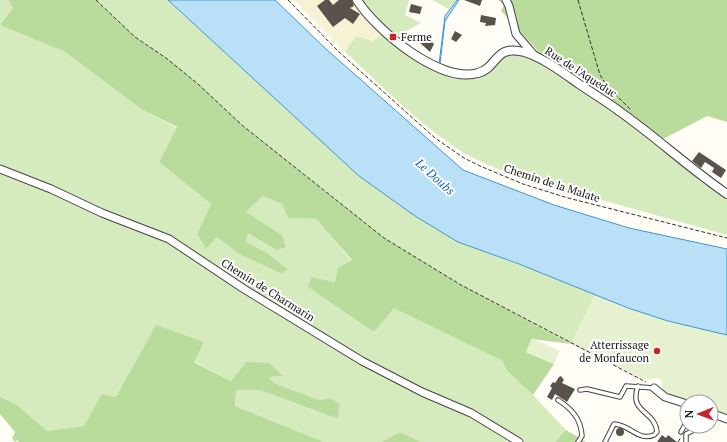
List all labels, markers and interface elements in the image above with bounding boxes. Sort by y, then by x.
place label: Ferme [401,30,432,44]
marker: Ferme [388,32,398,42]
street label: Rue de l'Aqueduc [542,44,620,100]
water label: Le Doubs [412,155,458,198]
street label: Chemin de la Malate [502,161,602,205]
street label: Chemin de Charmarin [219,255,318,325]
place label: Atterrissage de Monfaucon [579,338,649,365]
marker: Atterrissage de Monfaucon [652,346,662,356]
north arrow [679,394,719,434]
text: N [682,409,696,418]

